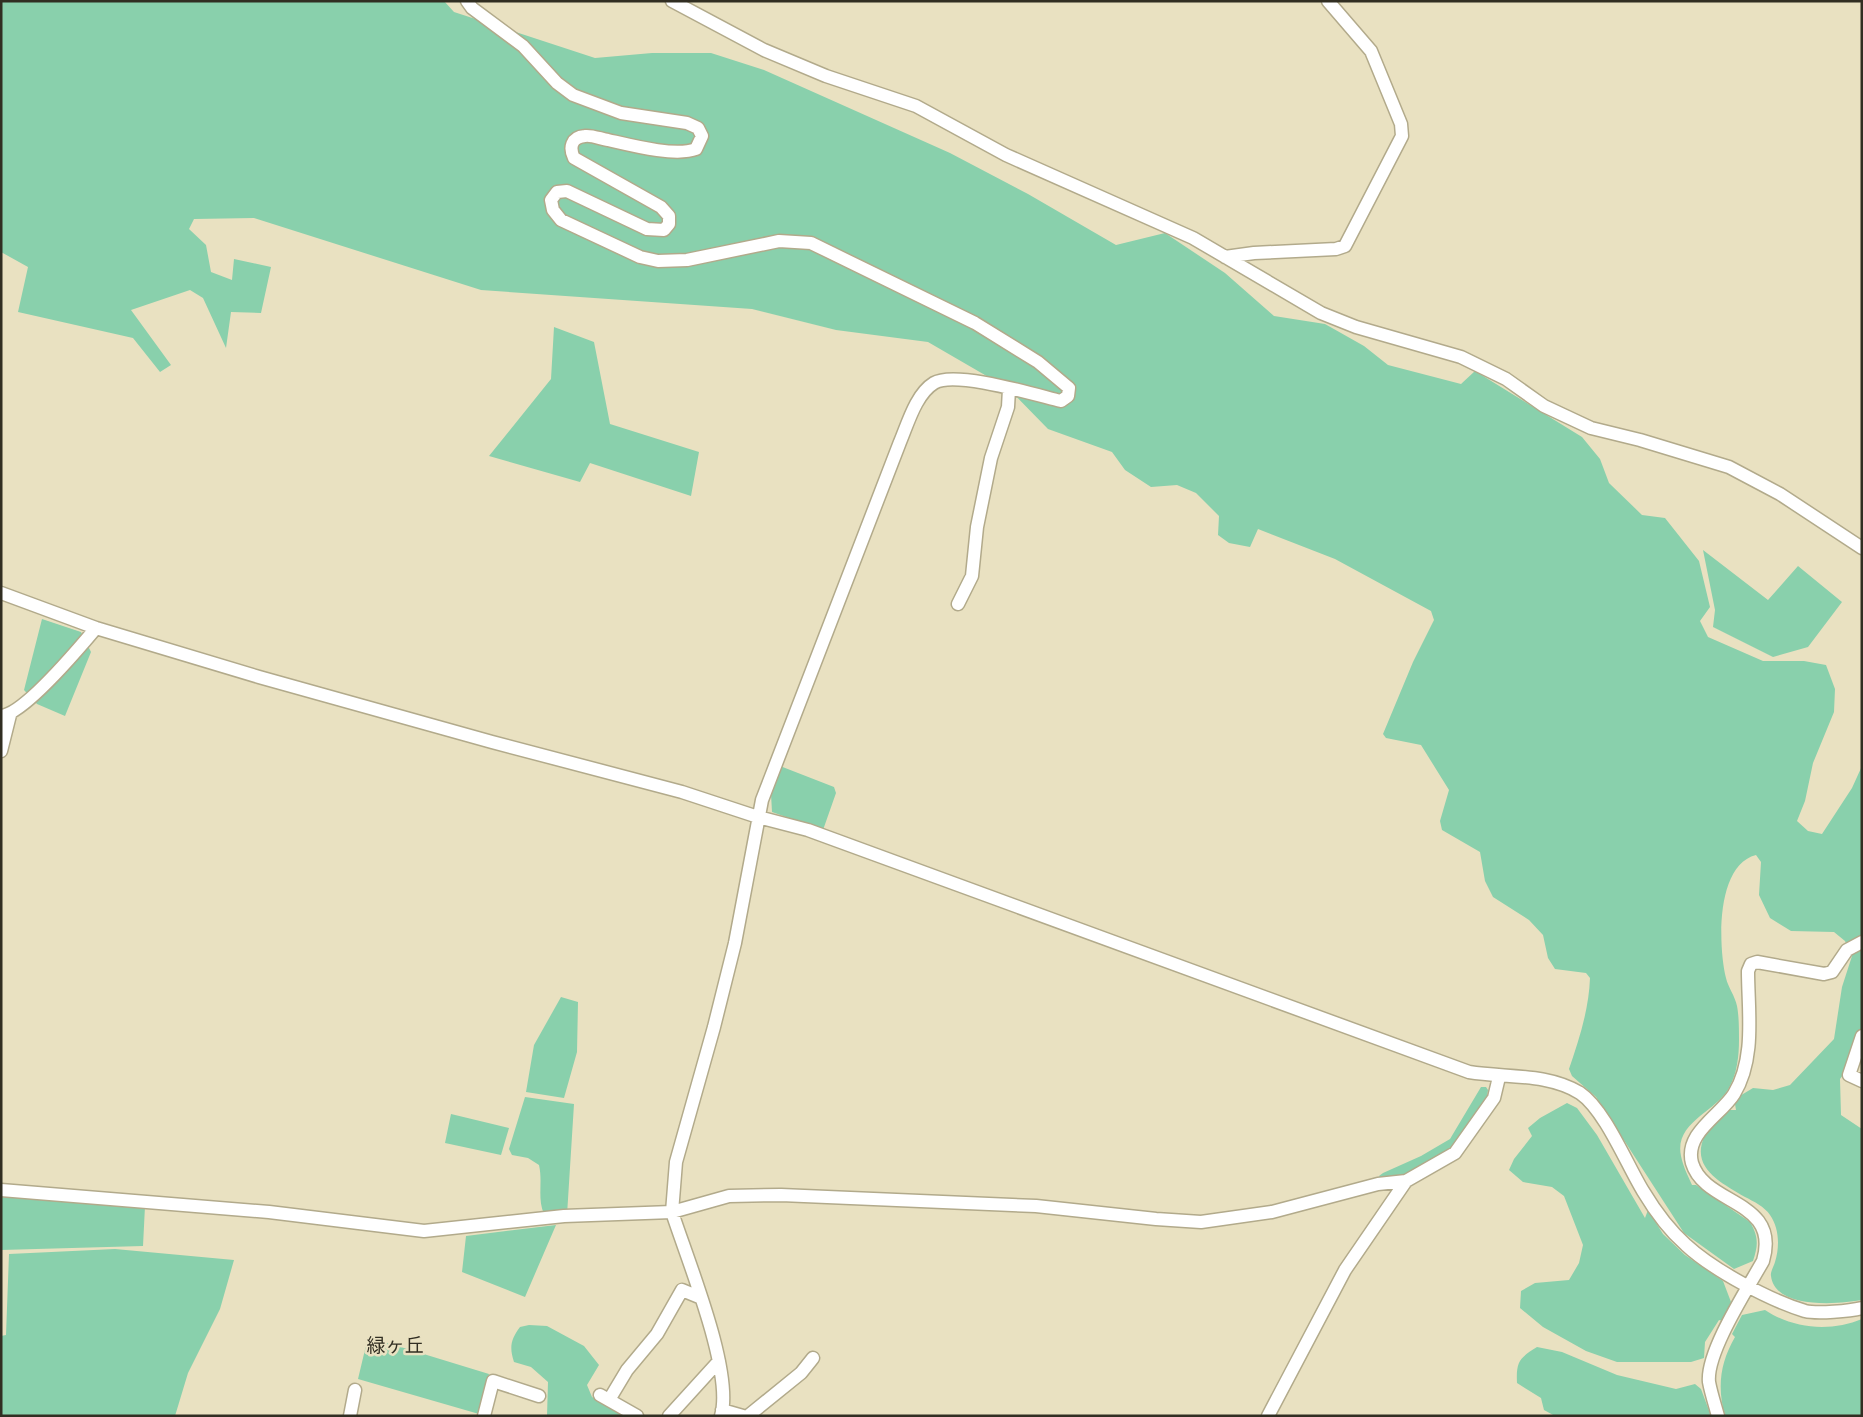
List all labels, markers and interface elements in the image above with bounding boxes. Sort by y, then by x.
district label: 緑ヶ丘 [366,1333,424,1356]

